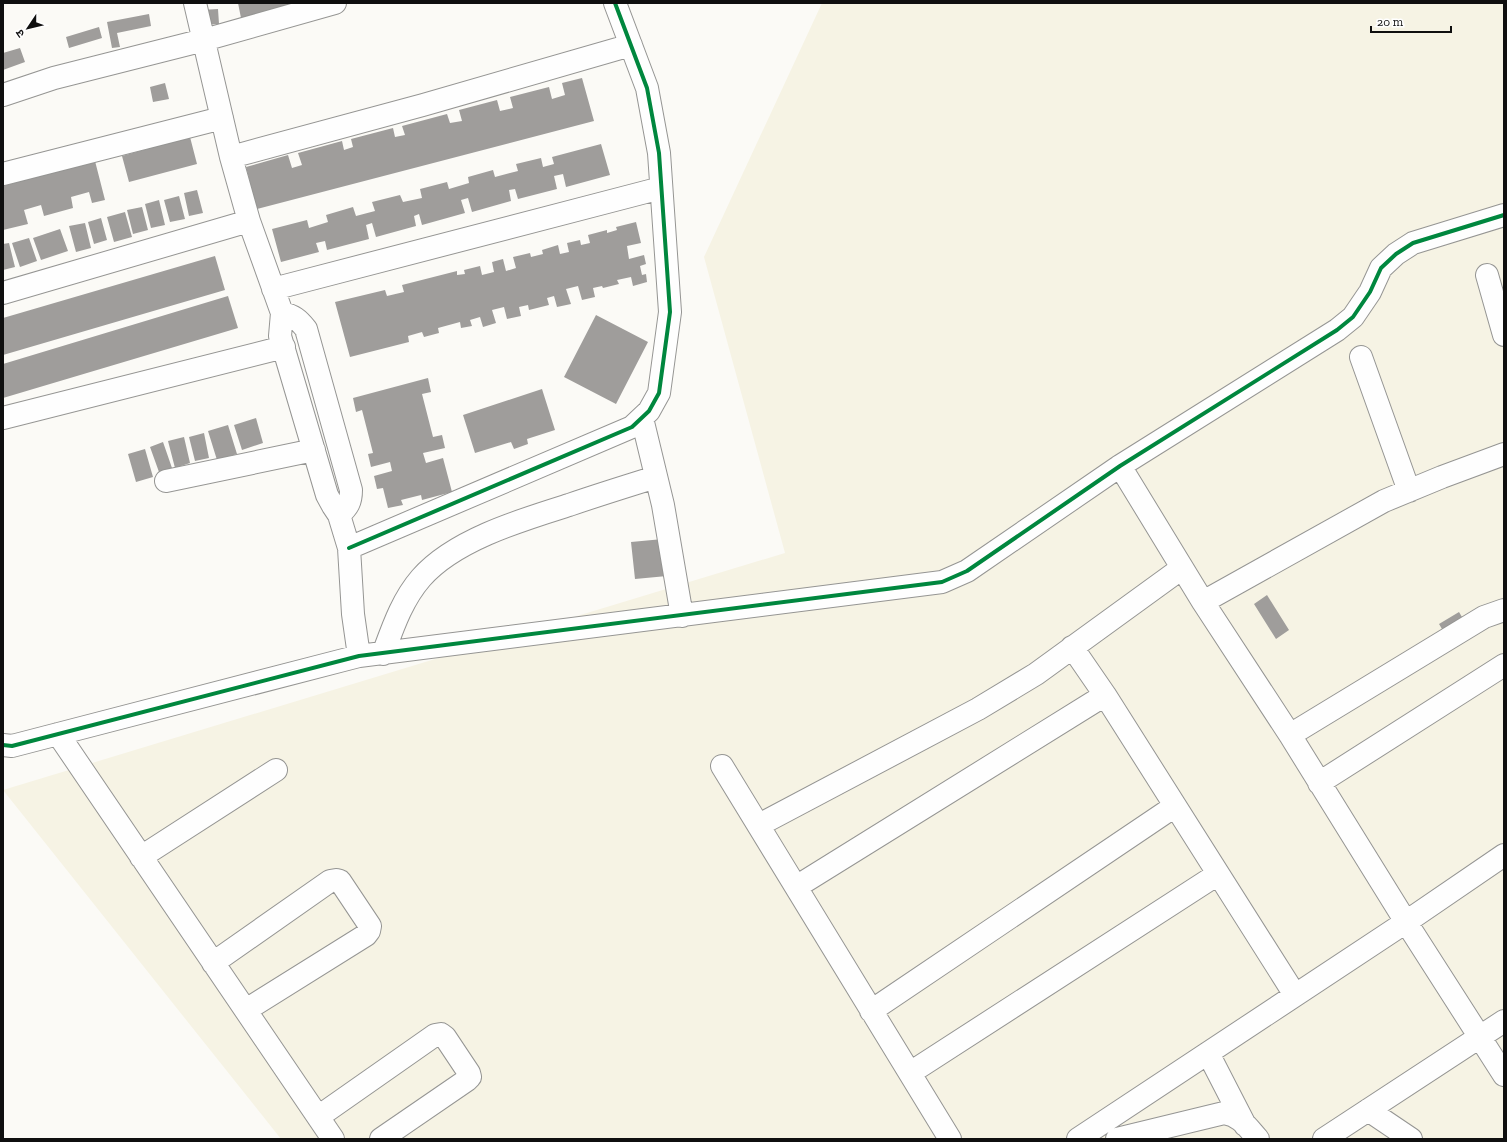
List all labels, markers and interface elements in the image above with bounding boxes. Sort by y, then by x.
north arrow [8,8,48,48]
scale bar [1371,8,1451,34]
text: 20 m [1377,15,1404,29]
text: उ [13,27,27,40]

